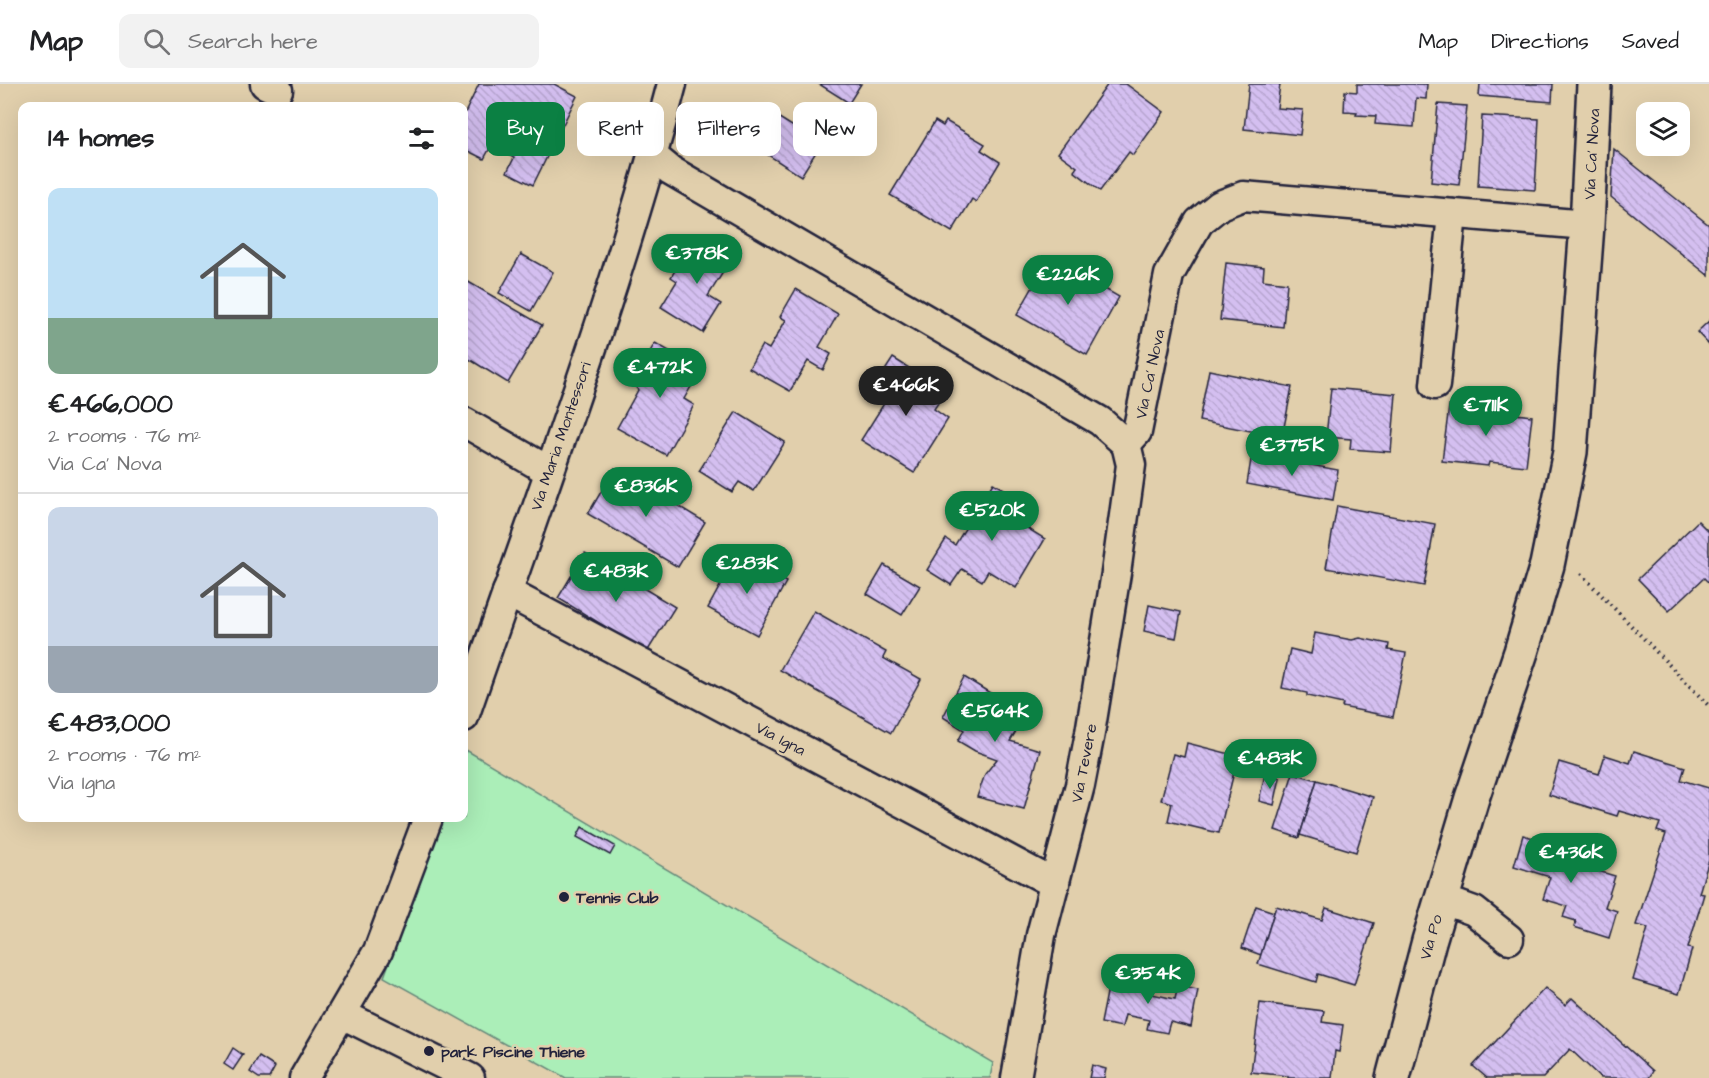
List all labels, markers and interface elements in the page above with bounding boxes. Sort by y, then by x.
search box [119,14,539,68]
text: Map [30,22,83,61]
icon: search [140,25,173,58]
text: Search here [188,26,318,57]
text: Map [1418,27,1458,56]
text: Directions [1491,27,1589,56]
text: Saved [1622,27,1679,56]
chip: Buy [486,102,565,156]
chip: Rent [577,102,664,156]
chip: Filters [676,102,781,156]
chip: New [793,102,877,156]
map controls [1636,102,1690,156]
button: layers [1636,102,1690,156]
street label: Via Ca' Nova [1579,108,1605,200]
text: 14 homes [48,120,154,156]
icon: filters [405,122,438,155]
icon: home [189,227,297,335]
pin: €378K [655,234,739,285]
text: €378K [665,239,729,267]
pin: €226K [1026,255,1110,306]
text: €226K [1036,260,1100,288]
street label: Via Ca' Nova [1130,327,1170,421]
pin: €472K [618,348,702,399]
text: €472K [627,353,693,381]
street label: Via Maria Montessori [525,359,597,514]
pin: €466K [864,366,948,417]
text: €466K [873,371,939,399]
text: €466,000 [48,386,173,422]
pin: €711K [1444,386,1528,437]
text: €711K [1463,391,1509,419]
text: 2 rooms · 76 m² [48,422,201,450]
pin: €375K [1250,426,1334,477]
text: €375K [1260,431,1324,459]
text: Via Ca' Nova [48,450,162,478]
pin: €836K [604,467,688,518]
text: €836K [614,472,678,500]
pin: €520K [950,491,1034,542]
text: €520K [959,496,1025,524]
pin: €283K [705,544,789,595]
icon: home [189,546,297,654]
text: €283K [716,549,778,577]
pin: €483K [574,552,658,603]
text: €483K [584,557,648,585]
pin: €564K [953,692,1037,743]
text: €564K [961,697,1029,725]
text: €483,000 [48,705,170,741]
street label: Via Igna [751,717,809,762]
street label: Via Tevere [1066,721,1102,805]
pin: €483K [1228,739,1312,790]
text: 2 rooms · 76 m² [48,741,201,769]
text: €483K [1238,744,1302,772]
text: Via Igna [48,769,115,797]
pin: €436K [1529,833,1613,884]
text: €436K [1539,838,1603,866]
place label: Tennis Club [575,887,658,909]
marker: Tennis Club [557,890,571,904]
street label: Via Po [1414,912,1448,963]
pin: €354K [1106,954,1190,1005]
text: €354K [1115,959,1181,987]
place label: park Piscine Thiene [441,1041,585,1063]
marker: park Piscine Thiene [422,1044,436,1058]

